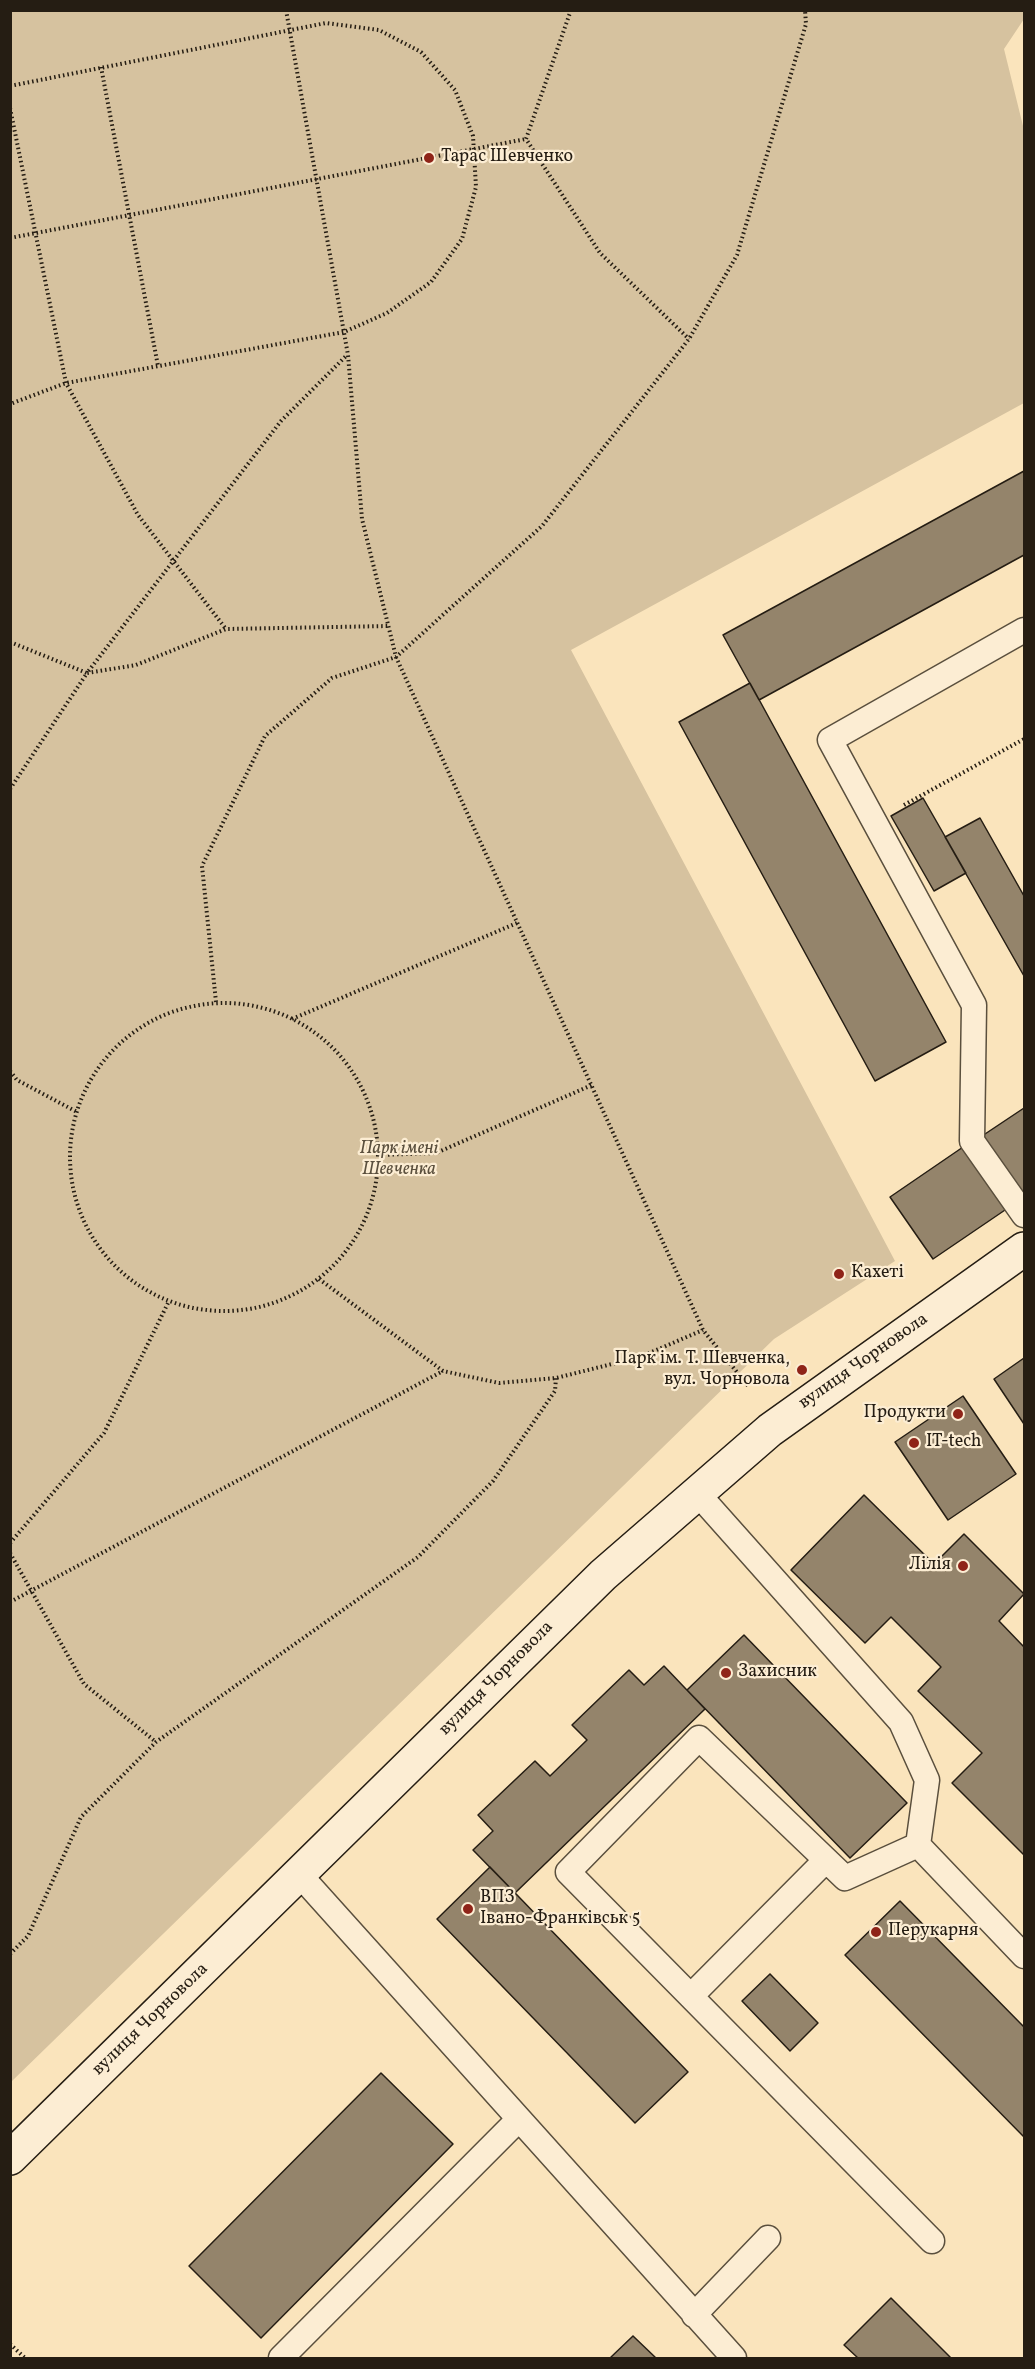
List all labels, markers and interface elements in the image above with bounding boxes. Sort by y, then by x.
place label: Тарас Шевченко [441,147,573,169]
marker: Тарас Шевченко [422,151,436,165]
park label: Парк імені Шевченка [360,1139,438,1182]
place label: Кахеті [851,1263,904,1285]
marker: Кахеті [832,1267,846,1281]
street label: вулиця Чорновола [795,1309,933,1415]
place label: Парк ім. Т. Шевченка, вул. Чорновола [615,1349,790,1392]
marker: Парк ім. Т. Шевченка, вул. Чорновола [795,1363,809,1377]
place label: Продукти [863,1403,946,1425]
marker: Продукти [951,1407,965,1421]
place label: IT-tech [926,1432,982,1454]
marker: IT-tech [907,1436,921,1450]
place label: Лілія [909,1555,951,1577]
marker: Лілія [956,1559,970,1573]
street label: вулиця Чорновола [435,1617,559,1741]
place label: Захисник [738,1662,817,1684]
marker: Захисник [719,1666,733,1680]
place label: ВПЗ Івано-Франківськ 5 [480,1888,640,1930]
marker: ВПЗ Івано-Франківськ 5 [461,1902,475,1916]
place label: Перукарня [888,1921,978,1943]
marker: Перукарня [869,1925,883,1939]
street label: вулиця Чорновола [88,1959,214,2081]

